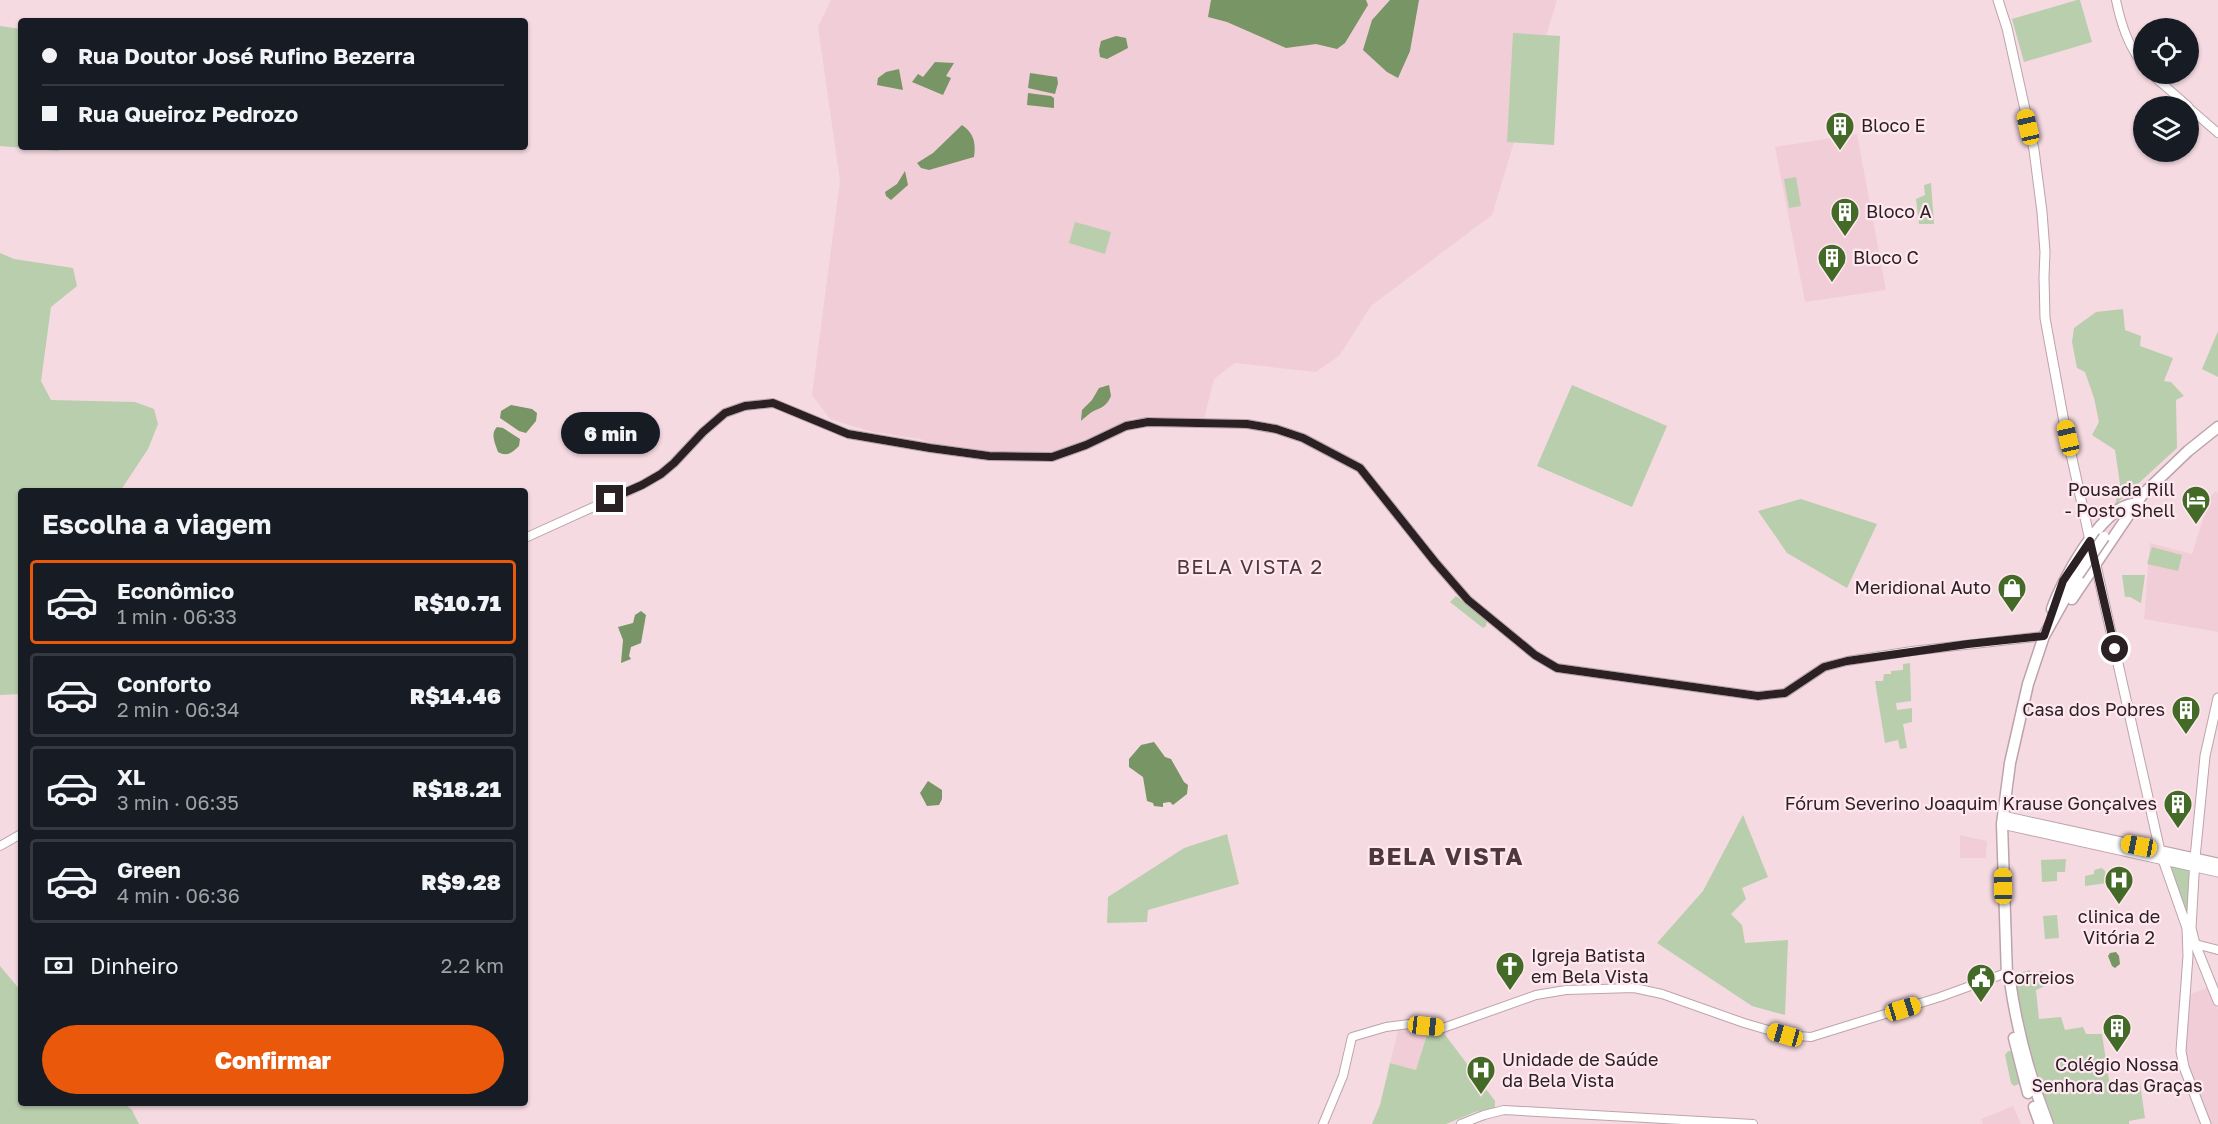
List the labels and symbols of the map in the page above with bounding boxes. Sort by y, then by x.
car [2015,107,2041,147]
building icon: Bloco E [1824,110,1856,152]
place label: Bloco E [1861,114,1926,136]
building icon: Bloco A [1829,196,1861,238]
place label: Bloco A [1866,200,1932,222]
building icon: Bloco C [1816,242,1848,284]
place label: Bloco C [1853,246,1919,268]
callout: 6 min [560,412,660,454]
car [2055,418,2081,458]
place label: Pousada Rill - Posto Shell [2065,478,2175,521]
hotel icon: Pousada Rill - Posto Shell [2180,484,2212,526]
route end [596,485,623,512]
district label: BELA VISTA 2 [1176,554,1324,578]
shop icon: Meridional Auto [1996,572,2028,614]
place label: Meridional Auto [1854,576,1991,598]
route start [2101,635,2128,662]
building icon: Casa dos Pobres [2170,694,2202,736]
place label: Casa dos Pobres [2022,698,2165,720]
building icon: Fórum Severino Joaquim Krause Gonçalves [2162,788,2194,830]
place label: Fórum Severino Joaquim Krause Gonçalves [1785,792,2157,814]
car [2120,834,2158,858]
district label: BELA VISTA [1368,841,1524,870]
hospital icon: clinica de Vitória 2 [2103,864,2135,906]
car [1994,868,2012,904]
place label: clinica de Vitória 2 [2078,905,2160,948]
place label: Igreja Batista em Bela Vista [1531,944,1649,987]
church icon: Igreja Batista em Bela Vista [1494,950,1526,992]
public building icon: Correios [1965,962,1997,1004]
place label: Correios [2002,966,2075,988]
car [1883,995,1923,1023]
building icon: Colégio Nossa Senhora das Graças [2101,1012,2133,1054]
car [1407,1015,1445,1037]
car [1765,1021,1805,1049]
place label: Unidade de Saúde da Bela Vista [1502,1048,1658,1091]
place label: Colégio Nossa Senhora das Graças [2032,1053,2202,1096]
hospital icon: Unidade de Saúde da Bela Vista [1465,1054,1497,1096]

